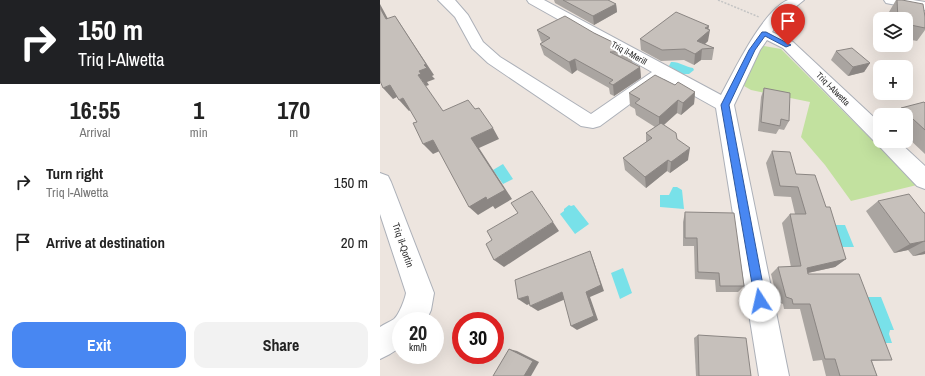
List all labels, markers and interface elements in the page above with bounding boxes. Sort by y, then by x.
pin [771,4,805,45]
icon: arrive [777,10,799,32]
text: 150 m [78,11,143,49]
map controls [873,12,913,148]
button: layers [873,12,913,52]
icon: right [12,16,64,68]
street label: Triq il-Merill [609,38,649,68]
text: Triq l-Alwetta [78,47,164,72]
button: + [873,60,913,100]
street label: Triq l-Alwetta [813,69,853,109]
text: 16:55 [70,94,120,126]
text: 1 [193,94,204,126]
text: 170 [277,94,310,126]
button: − [873,108,913,148]
text: Arrival [80,124,110,141]
text: min [190,124,208,141]
text: m [289,124,298,141]
text: Turn right [46,163,103,184]
icon: right [12,171,34,193]
text: 150 m [334,172,368,193]
text: Triq l-Alwetta [46,184,108,201]
street label: Triq il-Qortin [389,221,417,269]
icon: arrive [12,231,34,253]
text: Arrive at destination [46,232,165,253]
text: 20 m [341,232,368,253]
position arrow [739,280,781,322]
speed limit sign: 30 [452,312,504,364]
text: 20 [409,319,427,346]
button: Exit [12,322,186,368]
button: Share [194,322,368,368]
text: km/h [409,341,427,354]

